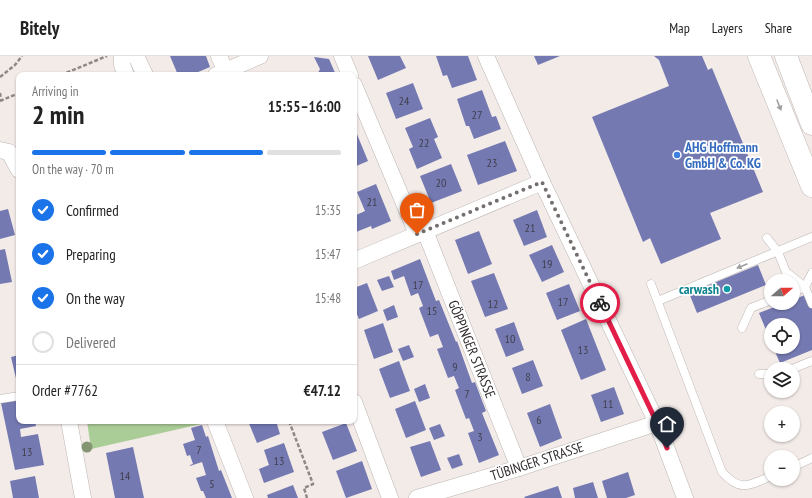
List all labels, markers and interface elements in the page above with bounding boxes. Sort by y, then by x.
text: Bitely [20,16,59,40]
text: Map [669,19,690,37]
text: Layers [712,19,743,37]
text: Share [765,19,792,37]
text: Arriving in [32,83,79,100]
house number: 24 [399,93,410,108]
text: 15:55–16:00 [268,97,341,116]
text: 2 min [32,98,85,131]
one-way arrow [776,100,782,111]
house number: 27 [472,107,482,122]
house number: 22 [419,135,429,150]
place label: AHG Hoffmann GmbH & Co. KG [684,138,761,172]
marker: AHG Hoffmann GmbH & Co. KG [672,150,682,160]
house number: 23 [487,155,497,170]
text: On the way · 70 m [32,161,114,178]
house number: 20 [436,175,446,190]
pin [400,193,434,234]
house number: 21 [367,194,377,209]
icon: check [32,199,54,221]
icon: bag [406,199,428,221]
text: Confirmed [66,201,119,220]
text: 15:35 [315,202,341,219]
house number: 21 [525,220,535,235]
icon: check [32,243,54,265]
text: Preparing [66,245,116,264]
text: 15:47 [315,246,341,263]
house number: 19 [542,256,552,271]
one-way arrow [735,264,747,270]
north arrow [764,274,800,310]
map controls [764,274,800,486]
house number: 17 [413,277,423,292]
place label: carwash [679,280,719,298]
courier [580,283,620,323]
marker: carwash [722,284,732,294]
icon: check [32,287,54,309]
text: On the way [66,289,125,308]
text: 15:48 [315,290,341,307]
icon: bike [589,292,611,314]
house number: 17 [558,294,568,309]
house number: 12 [488,296,498,311]
street label: GÖPPINGER STRASSE [444,297,500,401]
house number: 15 [427,303,437,318]
button: locate [764,318,800,354]
house number: 10 [505,331,515,346]
text: Delivered [66,333,116,352]
house number: 13 [578,342,588,357]
house number: 9 [452,359,458,374]
button: layers [764,362,800,398]
house number: 8 [525,369,531,384]
text: Order #7762 [32,381,98,400]
text: €47.12 [303,381,341,400]
house number: 7 [464,386,470,401]
house number: 11 [603,396,613,411]
button: + [764,406,800,442]
pin [650,407,684,448]
house number: 6 [536,412,542,427]
icon: home [656,413,678,435]
house number: 3 [477,429,483,444]
street label: TÜBINGER STRASSE [488,437,586,485]
house number: 7 [196,442,202,457]
house number: 13 [22,444,32,459]
button: − [764,450,800,486]
house number: 13 [274,453,284,468]
house number: 14 [120,468,131,483]
house number: 5 [209,476,215,491]

